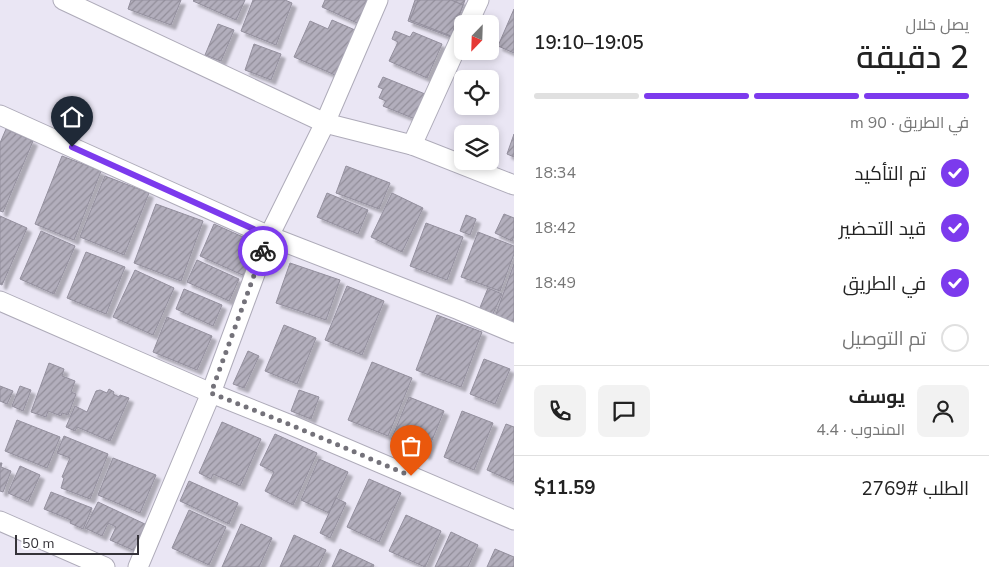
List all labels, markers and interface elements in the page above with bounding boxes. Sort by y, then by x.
text: يصل خلال [906,14,969,36]
north arrow [454,15,499,60]
map controls [454,15,499,170]
text: 19:05–19:10 [534,30,644,56]
text: 2 دقيقة [856,36,969,79]
button: locate [454,70,499,115]
pin [51,96,93,147]
icon: home [58,103,86,131]
text: في الطريق · 90 m [850,112,969,134]
button: layers [454,125,499,170]
icon: check [941,159,969,187]
text: تم التأكيد [854,161,926,187]
text: 18:34 [534,162,576,184]
icon: check [941,214,969,242]
text: قيد التحضير [839,216,926,242]
text: 18:42 [534,217,576,239]
courier [238,226,288,276]
icon: bike [249,237,277,265]
icon: check [941,269,969,297]
text: في الطريق [843,271,926,297]
text: 18:49 [534,272,576,294]
text: تم التوصيل [842,326,926,352]
text: يوسف [849,384,905,410]
button: phone [534,385,586,437]
button: chat [598,385,650,437]
button: person [917,385,969,437]
text: المندوب · 4.4 [816,419,905,441]
pin [390,425,432,476]
icon: bag [397,432,425,460]
text: $11.59 [534,475,596,501]
text: الطلب #2769 [861,476,969,502]
scale bar [15,532,139,555]
text: 50 m [22,534,54,553]

